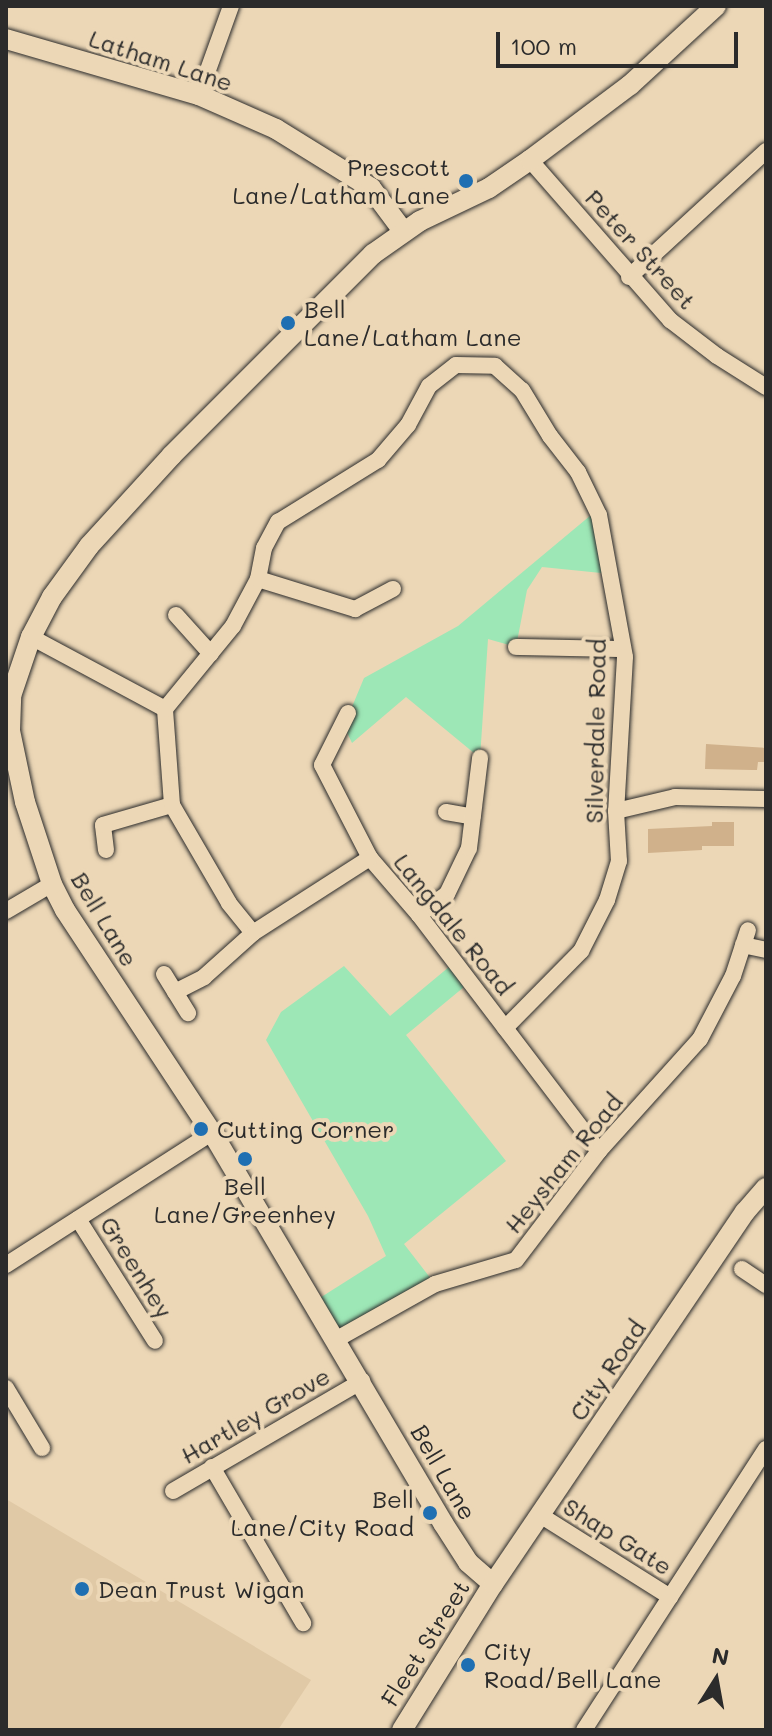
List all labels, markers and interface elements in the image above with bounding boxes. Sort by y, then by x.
scale bar [500,16,742,66]
street label: Latham Lane [86,23,236,97]
text: 100 m [510,30,577,61]
place label: Prescott Lane/Latham Lane [233,153,450,209]
marker: Prescott Lane/Latham Lane [457,172,475,190]
street label: Peter Street [580,183,702,315]
place label: Bell Lane/Latham Lane [304,295,521,351]
marker: Bell Lane/Latham Lane [279,314,297,332]
street label: Silverdale Road [579,638,611,824]
street label: Langdale Road [388,848,520,1000]
street label: Bell Lane [66,866,144,972]
street label: Heysham Road [498,1087,628,1239]
place label: Cutting Corner [217,1115,394,1143]
marker: Cutting Corner [192,1120,210,1138]
marker: Bell Lane/Greenhey [236,1150,254,1168]
place label: Bell Lane/Greenhey [154,1172,336,1228]
street label: Greenhey [95,1211,179,1323]
street label: City Road [563,1314,651,1426]
street label: Hartley Grove [175,1361,335,1469]
street label: Bell Lane [405,1419,483,1525]
place label: Bell Lane/City Road [231,1485,414,1541]
street label: Shap Gate [558,1491,678,1581]
marker: Bell Lane/City Road [421,1504,439,1522]
street label: Fleet Street [375,1574,475,1712]
place label: Dean Trust Wigan [98,1575,304,1603]
marker: Dean Trust Wigan [73,1580,91,1598]
place label: City Road/Bell Lane [484,1637,662,1693]
north arrow [676,1640,756,1720]
text: N [710,1640,732,1672]
marker: City Road/Bell Lane [459,1656,477,1674]

